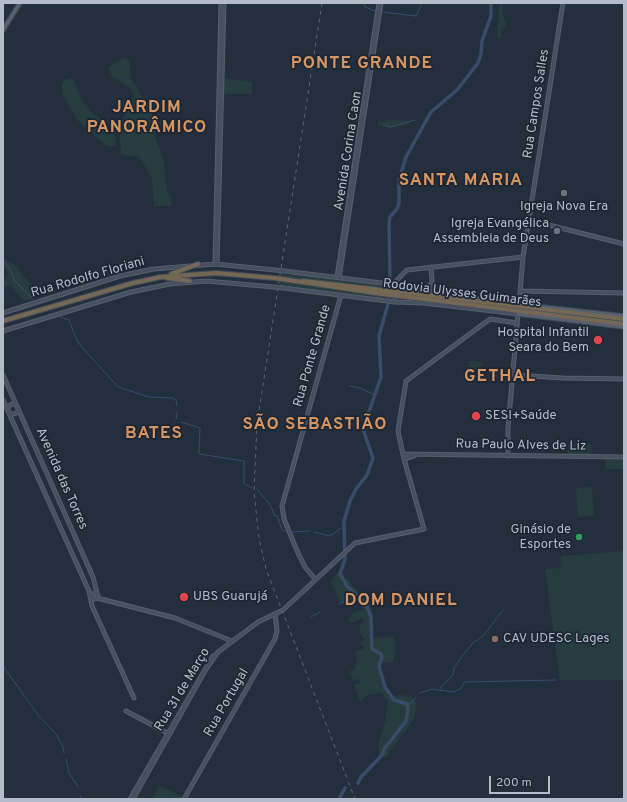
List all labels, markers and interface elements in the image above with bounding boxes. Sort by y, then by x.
street label: Rua Campos Salles [521,48,553,160]
district label: PONTE GRANDE [291,55,433,75]
street label: Avenida Corina Caon [332,90,366,212]
district label: JARDIM PANORÂMICO [87,99,207,139]
district label: SANTA MARIA [399,172,523,192]
marker: Igreja Nova Era [559,188,569,198]
place label: Igreja Nova Era [520,199,608,215]
place label: Igreja Evangélica Assembleia de Deus [433,216,549,247]
marker: Igreja Evangélica Assembleia de Deus [552,226,562,236]
street label: Rua Rodolfo Floriani [29,254,147,302]
street label: Rodovia Ulysses Guimarães [382,277,542,311]
street label: Rua Ponte Grande [291,303,335,409]
place label: Hospital Infantil Seara do Bem [497,325,589,356]
marker: Hospital Infantil Seara do Bem [592,334,604,346]
district label: GETHAL [464,368,536,388]
place label: SESI+Saúde [485,408,557,424]
marker: SESI+Saúde [470,410,482,422]
district label: SÃO SEBASTIÃO [243,416,387,436]
district label: BATES [125,425,183,445]
street label: Avenida das Torres [32,426,90,532]
street label: Rua Paulo Alves de Liz [455,437,587,455]
place label: Ginásio de Esportes [511,522,571,553]
marker: Ginásio de Esportes [574,532,584,542]
place label: UBS Guarujá [193,589,268,605]
marker: UBS Guarujá [178,591,190,603]
district label: DOM DANIEL [344,592,458,612]
place label: CAV UDESC Lages [503,631,610,647]
marker: CAV UDESC Lages [490,634,500,644]
street label: Rua 31 de Março [152,645,214,735]
street label: Rua Portugal [201,666,253,740]
scale bar [491,768,552,794]
text: 200 m [496,775,532,791]

